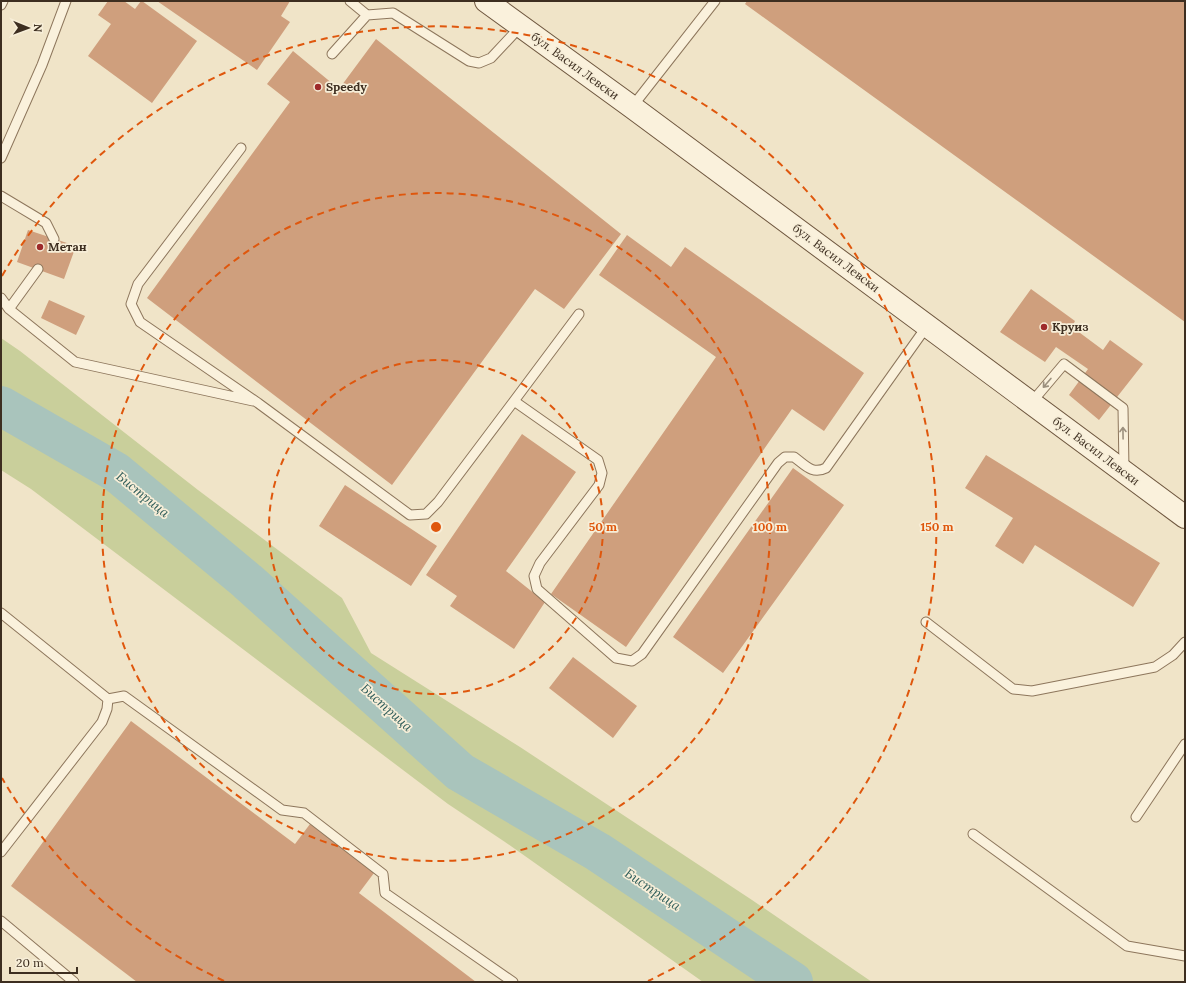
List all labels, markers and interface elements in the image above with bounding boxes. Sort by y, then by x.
north arrow [8,8,48,48]
text: N [31,24,45,33]
street label: бул. Васил Левски [528,29,622,103]
place label: Speedy [326,79,367,94]
marker: Speedy [313,82,323,92]
street label: бул. Васил Левски [790,220,883,295]
place label: Метан [48,239,87,254]
marker: Метан [35,242,45,252]
place label: Круиз [1052,319,1089,334]
marker: Круиз [1039,322,1049,332]
one-way arrow [1043,378,1052,389]
street label: бул. Васил Левски [1050,413,1143,488]
one-way arrow [1119,427,1127,440]
water label: Бистрица [113,468,173,522]
text: 50 m [589,519,617,534]
text: 100 m [753,519,787,534]
text: 150 m [920,519,954,534]
centre of rings [429,520,443,534]
water label: Бистрица [357,680,417,736]
water label: Бистрица [622,865,685,915]
scale bar [10,949,77,975]
text: 20 m [16,955,44,970]

